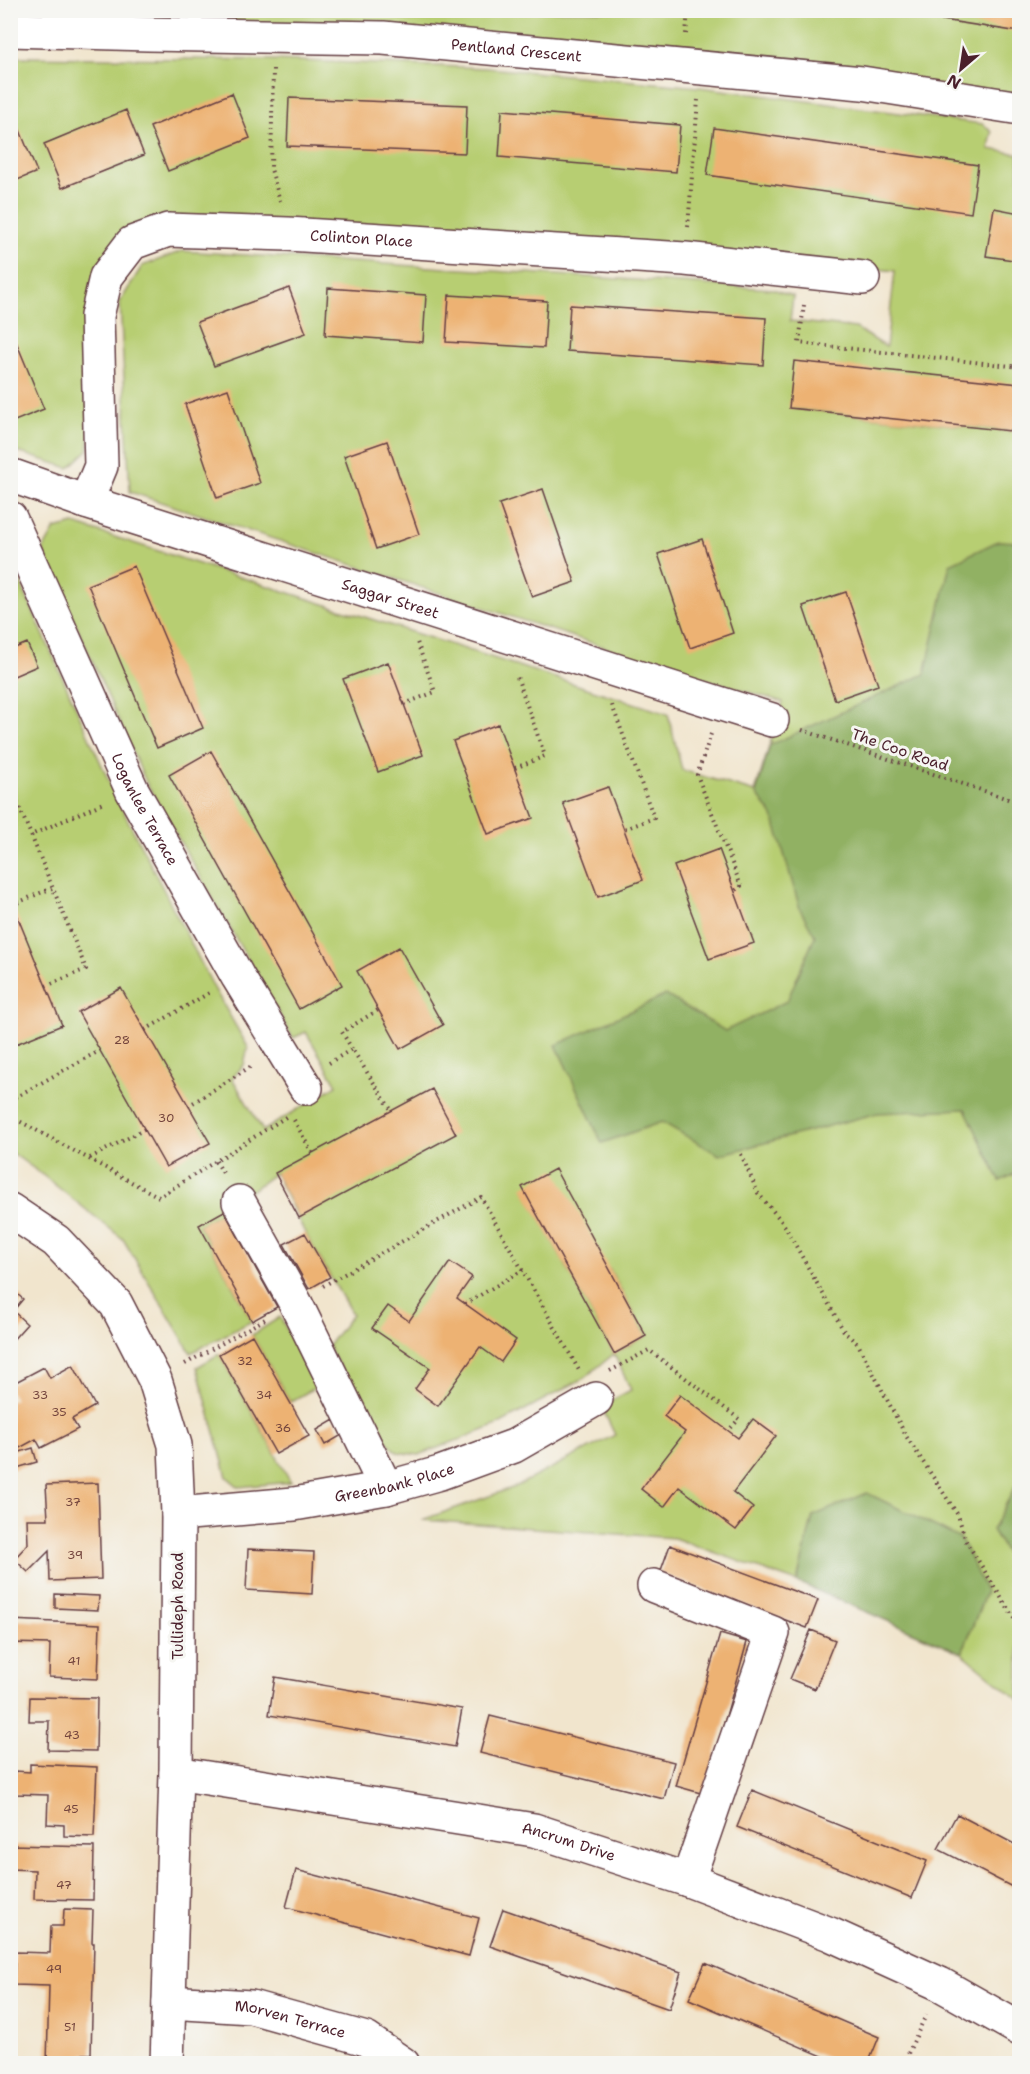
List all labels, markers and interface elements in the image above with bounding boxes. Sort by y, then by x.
street label: Pentland Crescent [450,34,583,67]
north arrow [931,39,991,99]
text: N [943,69,965,94]
street label: Colinton Place [310,225,414,252]
street label: Saggar Street [339,574,442,624]
street label: The Coo Road [849,724,952,776]
street label: Loganlee Terrace [107,750,183,869]
house number: 28 [114,1032,130,1048]
house number: 30 [158,1110,174,1126]
house number: 32 [237,1353,253,1369]
house number: 33 [32,1387,48,1403]
house number: 34 [256,1387,272,1403]
house number: 35 [51,1404,67,1420]
house number: 36 [275,1420,291,1436]
street label: Greenbank Place [333,1459,457,1507]
house number: 37 [65,1494,81,1510]
house number: 39 [67,1547,83,1563]
street label: Tullideph Road [168,1552,188,1660]
house number: 41 [68,1653,80,1669]
house number: 43 [64,1727,80,1743]
house number: 45 [63,1801,79,1817]
street label: Ancrum Drive [520,1818,618,1866]
house number: 47 [56,1877,72,1893]
house number: 49 [46,1961,62,1977]
street label: Morven Terrace [234,1996,348,2043]
house number: 51 [64,2019,76,2035]

